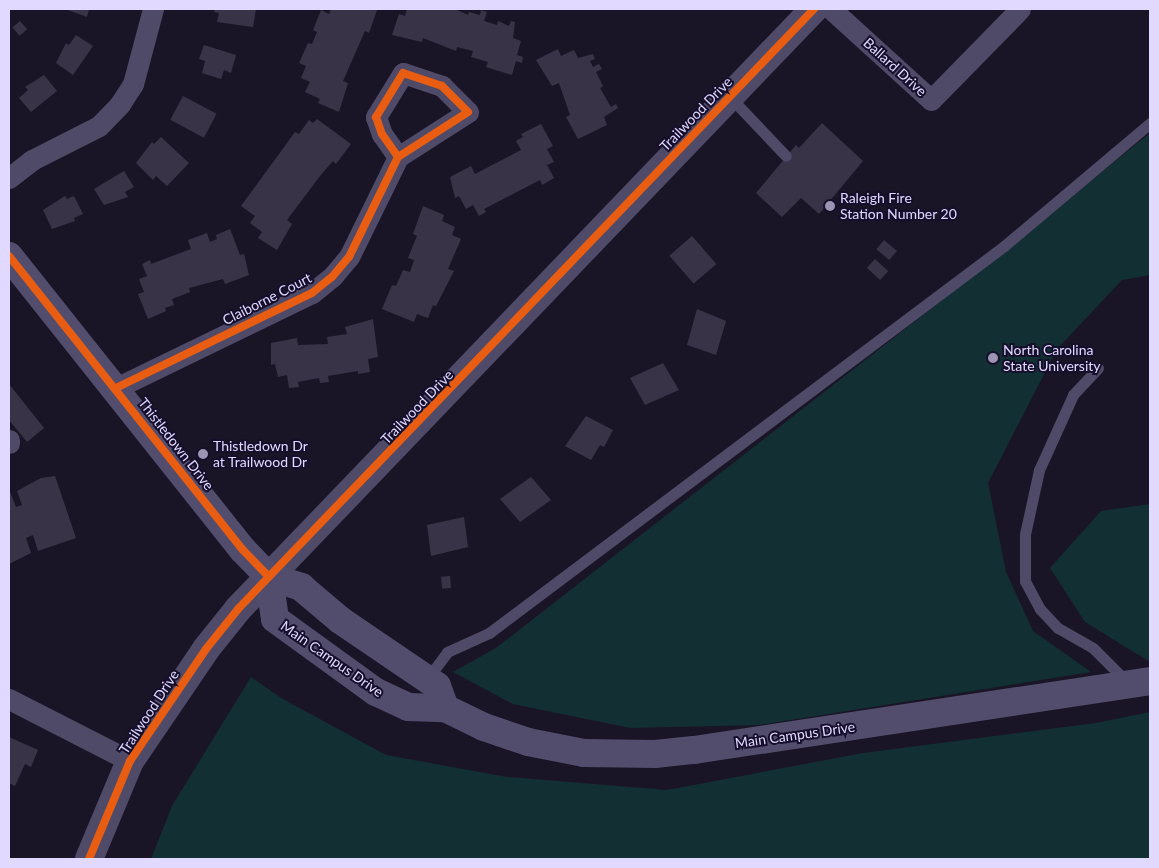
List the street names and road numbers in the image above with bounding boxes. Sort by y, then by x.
street label: Ballard Drive [860,34,930,100]
street label: Trailwood Drive [656,73,736,155]
street label: Claiborne Court [220,269,314,329]
street label: Trailwood Drive [377,366,457,448]
street label: Thistledown Drive [135,394,217,494]
street label: Main Campus Drive [278,617,386,701]
street label: Trailwood Drive [116,667,182,757]
street label: Main Campus Drive [734,718,856,752]

